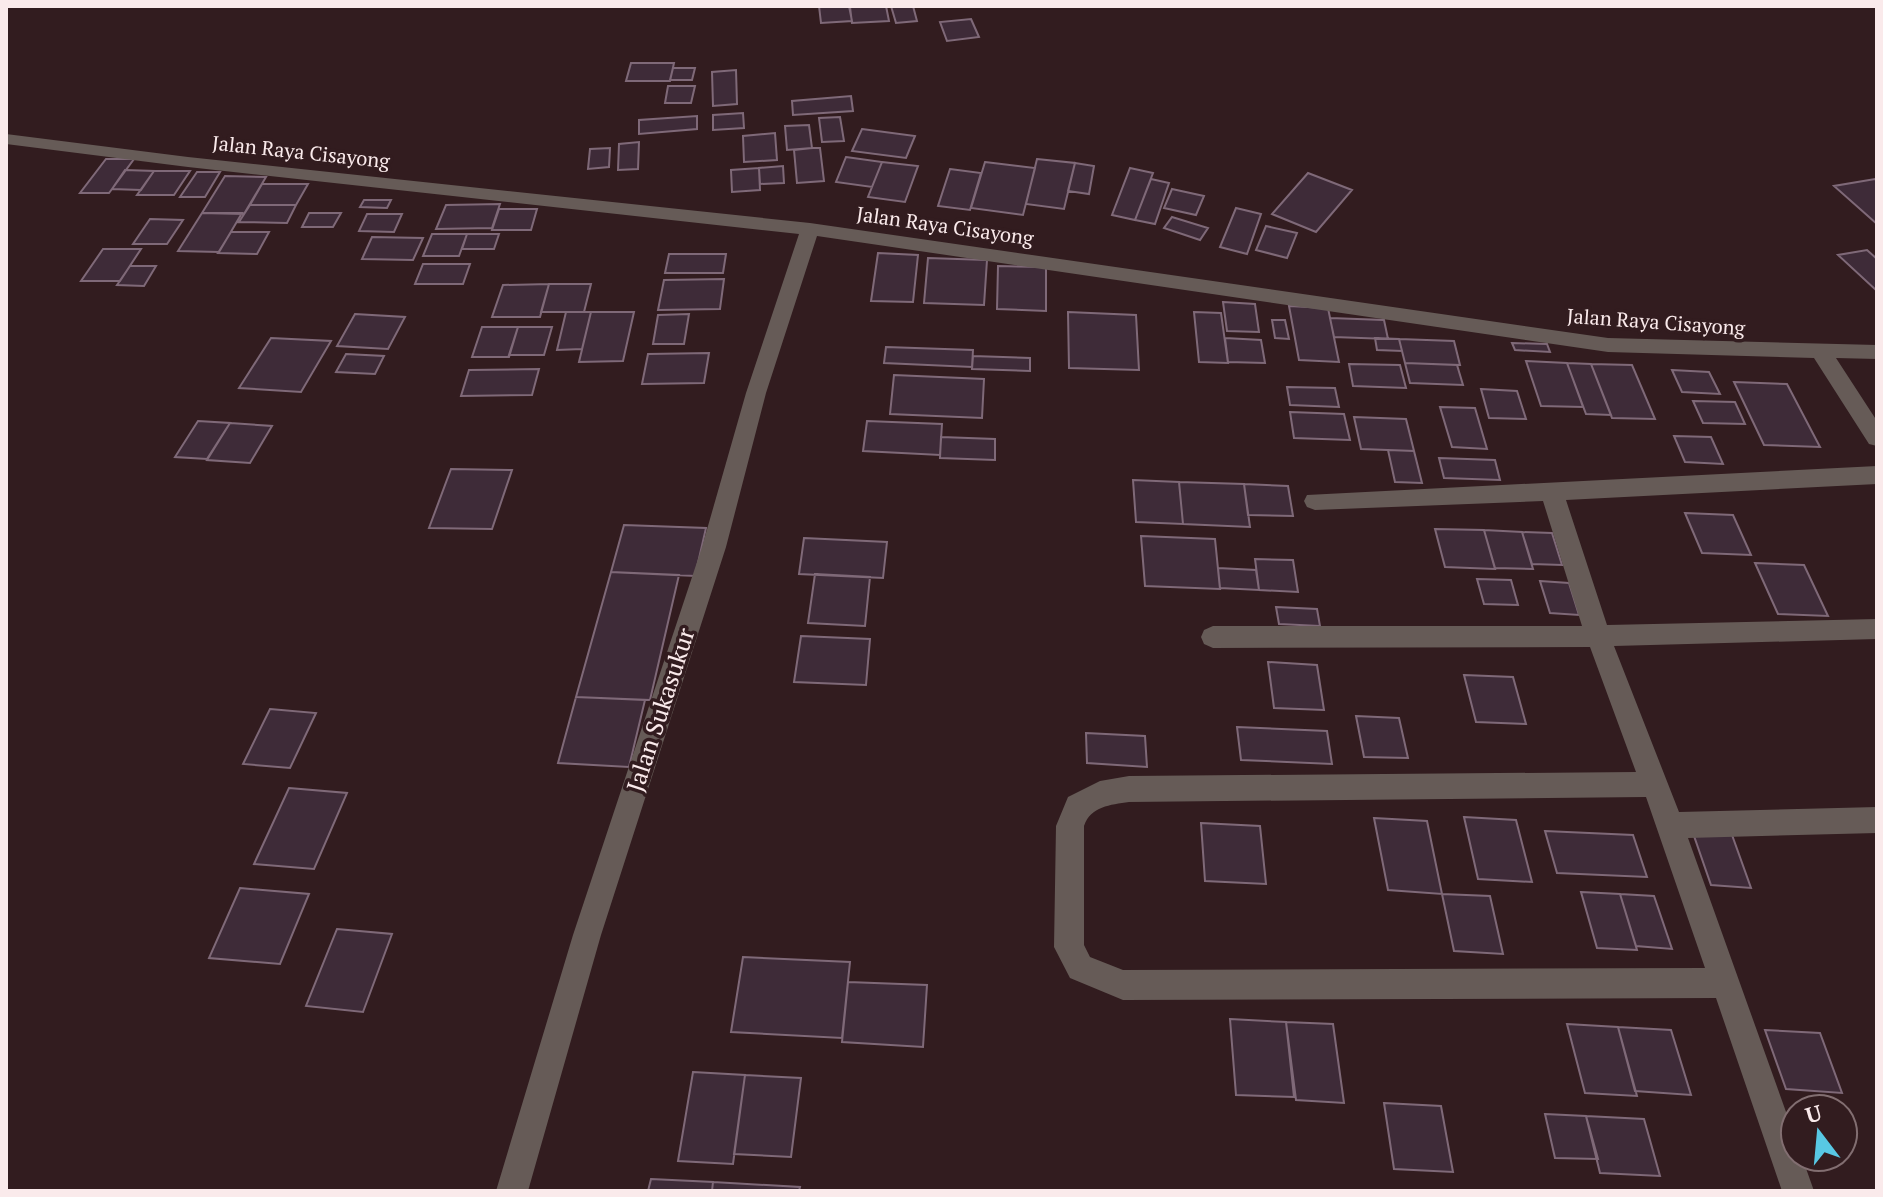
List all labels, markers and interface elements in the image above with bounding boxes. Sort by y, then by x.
street label: Jalan Raya Cisayong [211,129,392,174]
street label: Jalan Raya Cisayong [855,200,1036,251]
street label: Jalan Raya Cisayong [1566,302,1747,341]
street label: Jalan Sukasukur [618,623,702,796]
north arrow [1779,1093,1859,1173]
text: U [1802,1097,1825,1129]

